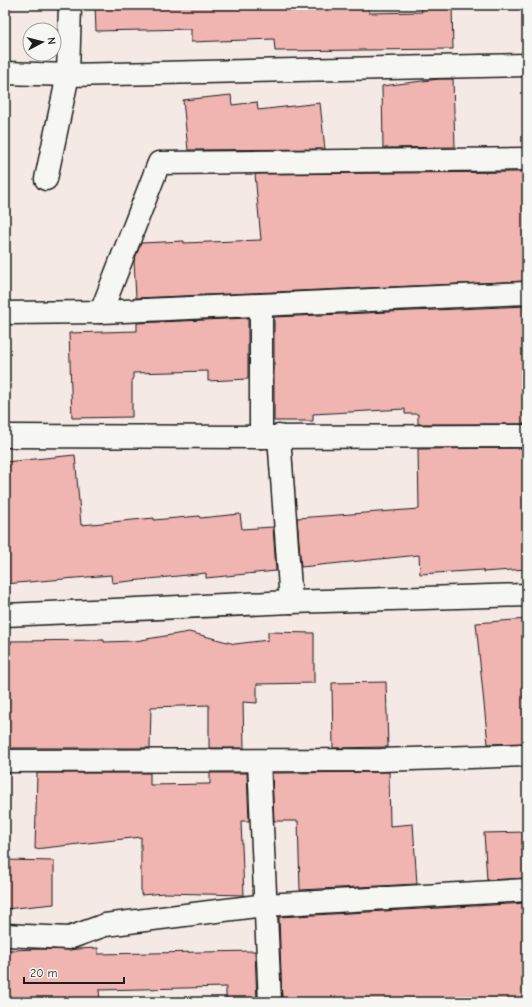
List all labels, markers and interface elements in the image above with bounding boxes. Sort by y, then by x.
north arrow [22,22,62,62]
text: N [45,36,58,45]
scale bar [24,959,124,985]
text: 20 m [30,966,58,980]

